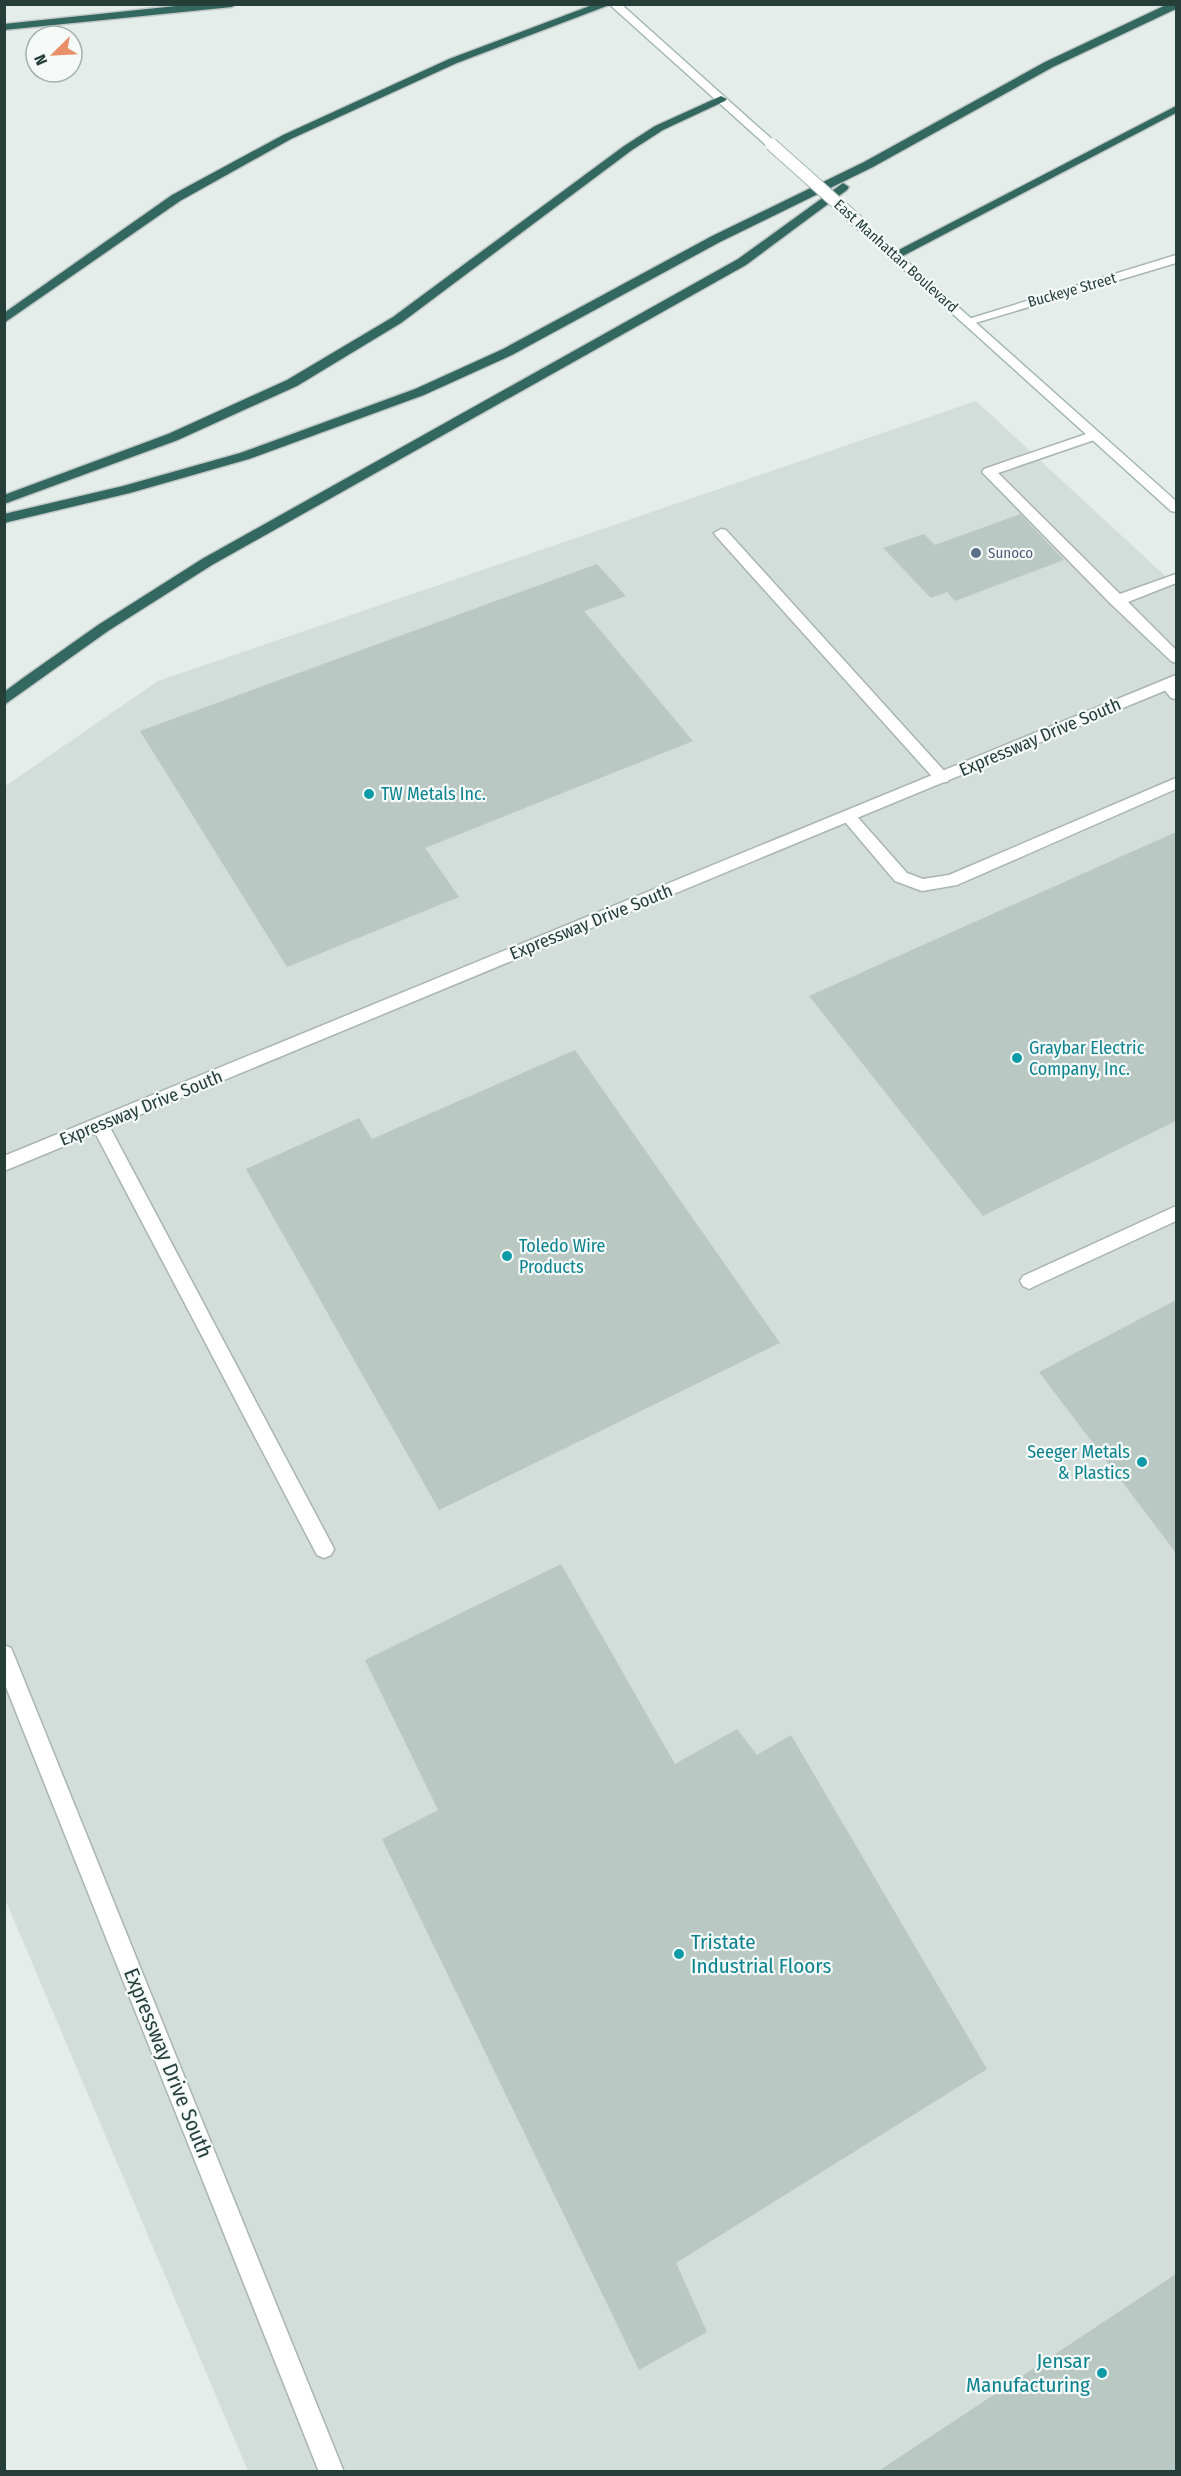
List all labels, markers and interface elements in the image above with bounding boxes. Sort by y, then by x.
north arrow [24,24,84,84]
text: N [30,52,51,68]
street label: East Manhattan Boulevard [830,196,962,316]
street label: Buckeye Street [1026,269,1118,311]
place label: Sunoco [988,544,1033,562]
marker: Sunoco [969,546,983,560]
street label: Expressway Drive South [956,693,1124,781]
place label: TW Metals Inc. [381,783,486,805]
marker: TW Metals Inc. [362,787,376,801]
street label: Expressway Drive South [506,879,676,965]
place label: Graybar Electric Company, Inc. [1029,1037,1145,1080]
marker: Graybar Electric Company, Inc. [1010,1051,1024,1065]
street label: Expressway Drive South [56,1065,226,1151]
place label: Toledo Wire Products [519,1235,606,1278]
marker: Toledo Wire Products [500,1249,514,1263]
place label: Seeger Metals & Plastics [1027,1441,1130,1484]
marker: Seeger Metals & Plastics [1135,1455,1149,1469]
place label: Tristate Industrial Floors [691,1929,831,1979]
marker: Tristate Industrial Floors [672,1947,686,1961]
street label: Expressway Drive South [118,1964,218,2162]
place label: Jensar Manufacturing [966,2348,1091,2398]
marker: Jensar Manufacturing [1095,2366,1109,2380]

